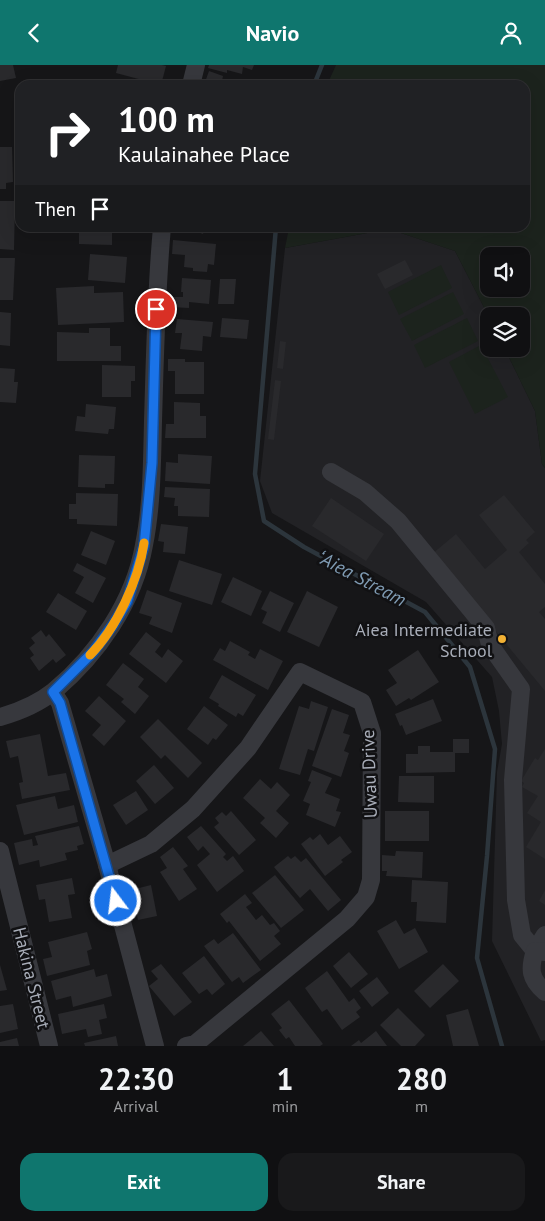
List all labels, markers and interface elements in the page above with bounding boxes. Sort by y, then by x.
icon: back [20,19,48,47]
text: Navio [246,19,299,47]
icon: person [497,19,525,47]
text: 100 m [118,96,215,142]
icon: right [35,100,100,165]
text: Kaulainahee Place [118,140,290,168]
icon: arrive [86,195,114,223]
text: Then [35,197,76,221]
map controls [480,247,530,357]
button: sound [480,247,530,297]
pin [135,288,177,330]
icon: arrive [142,295,170,323]
button: layers [480,307,530,357]
water label: ʻAiea Stream [313,545,411,611]
place label: Aiea Intermediate School [355,618,493,662]
marker: Aiea Intermediate School [496,633,508,645]
street label: Uwau Drive [356,729,382,819]
position arrow [89,874,141,926]
street label: Hakina Street [8,925,56,1031]
text: 22:30 [98,1059,174,1098]
text: 1 [277,1059,294,1098]
text: 280 [396,1059,447,1098]
text: Arrival [114,1096,158,1116]
text: min [272,1096,298,1116]
text: m [415,1096,428,1116]
button: Exit [20,1153,268,1211]
button: Share [278,1153,525,1211]

